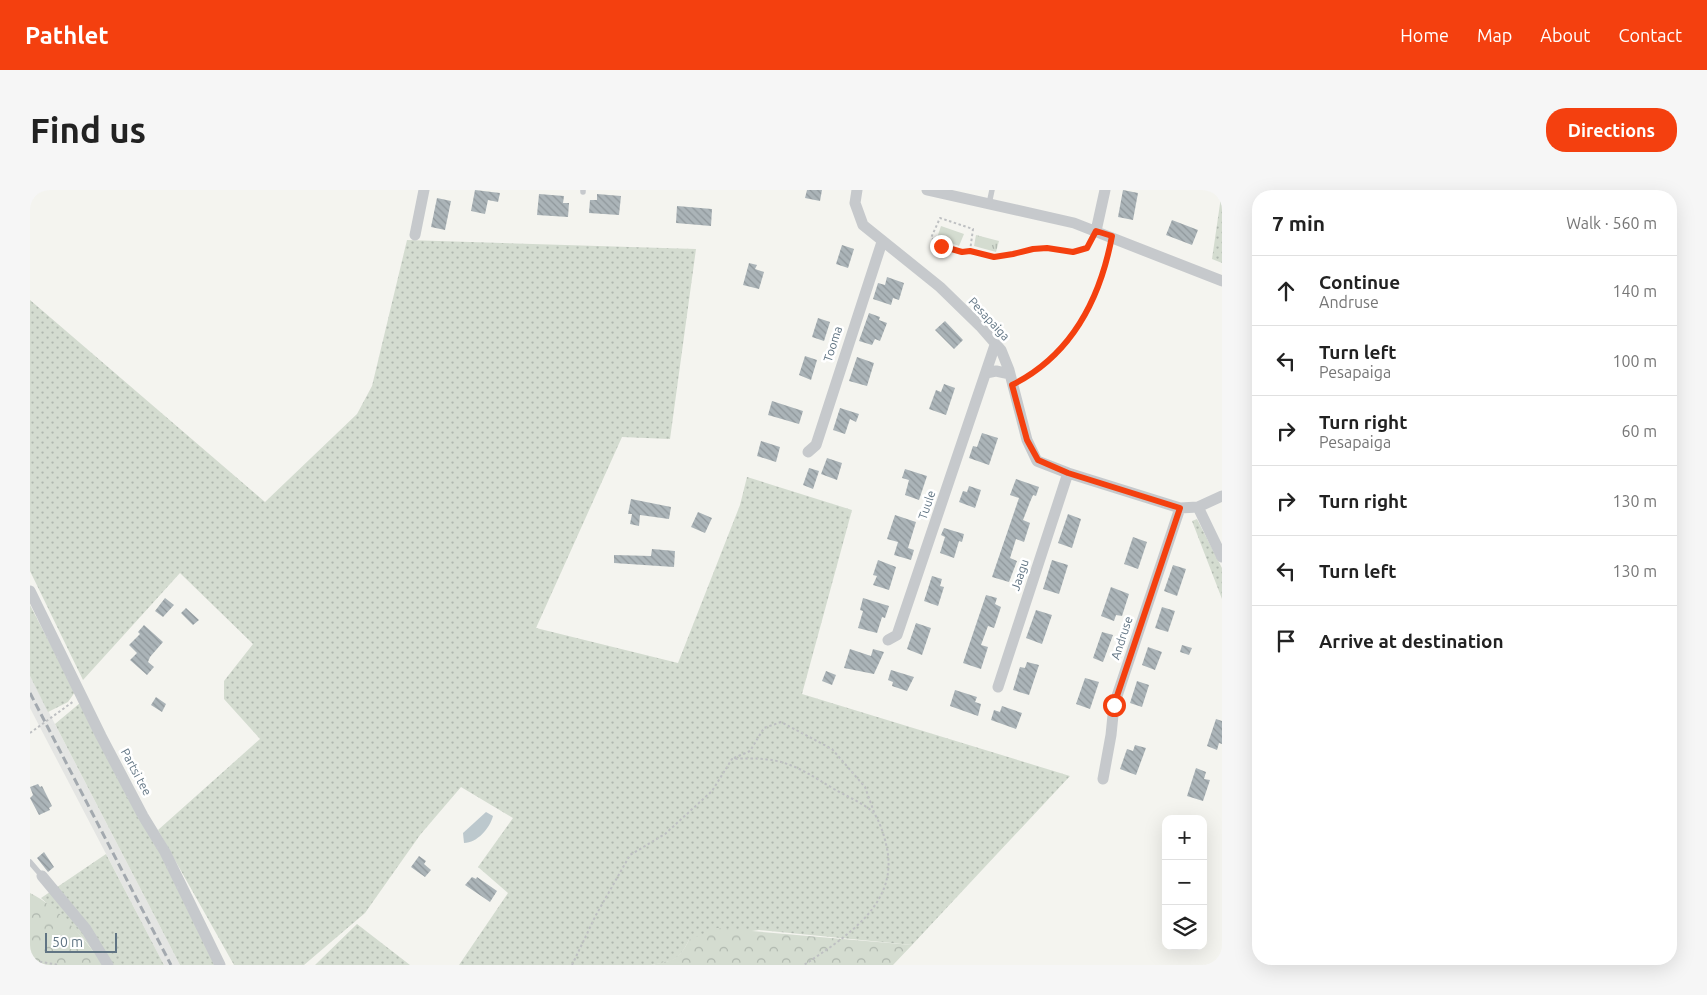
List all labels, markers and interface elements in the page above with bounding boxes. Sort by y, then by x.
text: Pathlet [25,22,109,49]
text: Home [1400,25,1449,45]
text: Map [1477,25,1512,45]
text: About [1540,25,1590,45]
text: Contact [1618,25,1682,45]
button: Directions [1546,108,1677,152]
text: Find us [30,110,146,150]
text: 7 min [1272,211,1325,235]
text: Walk · 560 m [1566,214,1657,232]
route end [930,235,953,258]
text: Continue [1319,271,1400,293]
icon: ahead [1272,277,1300,305]
text: 140 m [1612,282,1657,300]
text: Andruse [1319,293,1379,311]
street label: Pesapaiga [966,294,1013,343]
street label: Tooma [821,324,844,363]
text: Turn left [1319,341,1397,363]
icon: left [1272,347,1300,375]
text: 100 m [1612,352,1657,370]
text: Pesapaiga [1319,363,1391,381]
text: Turn right [1319,411,1407,433]
icon: right [1272,417,1300,445]
text: 60 m [1621,422,1657,440]
text: Pesapaiga [1319,433,1391,451]
icon: right [1272,487,1300,515]
street label: Tuule [916,489,938,521]
text: Turn right [1319,490,1407,512]
text: 130 m [1612,492,1657,510]
icon: left [1272,557,1300,585]
street label: Jaagu [1008,558,1031,592]
text: Turn left [1319,560,1397,582]
text: 130 m [1612,562,1657,580]
street label: Andruse [1108,614,1135,661]
icon: arrive [1272,627,1300,655]
text: Arrive at destination [1319,630,1504,652]
route start [1103,694,1126,717]
street label: Partsi tee [119,746,154,797]
map controls [1162,815,1207,950]
button: + [1162,815,1207,860]
button: − [1162,860,1207,905]
button: layers [1162,905,1207,950]
scale bar [45,930,118,953]
text: 50 m [52,934,83,950]

